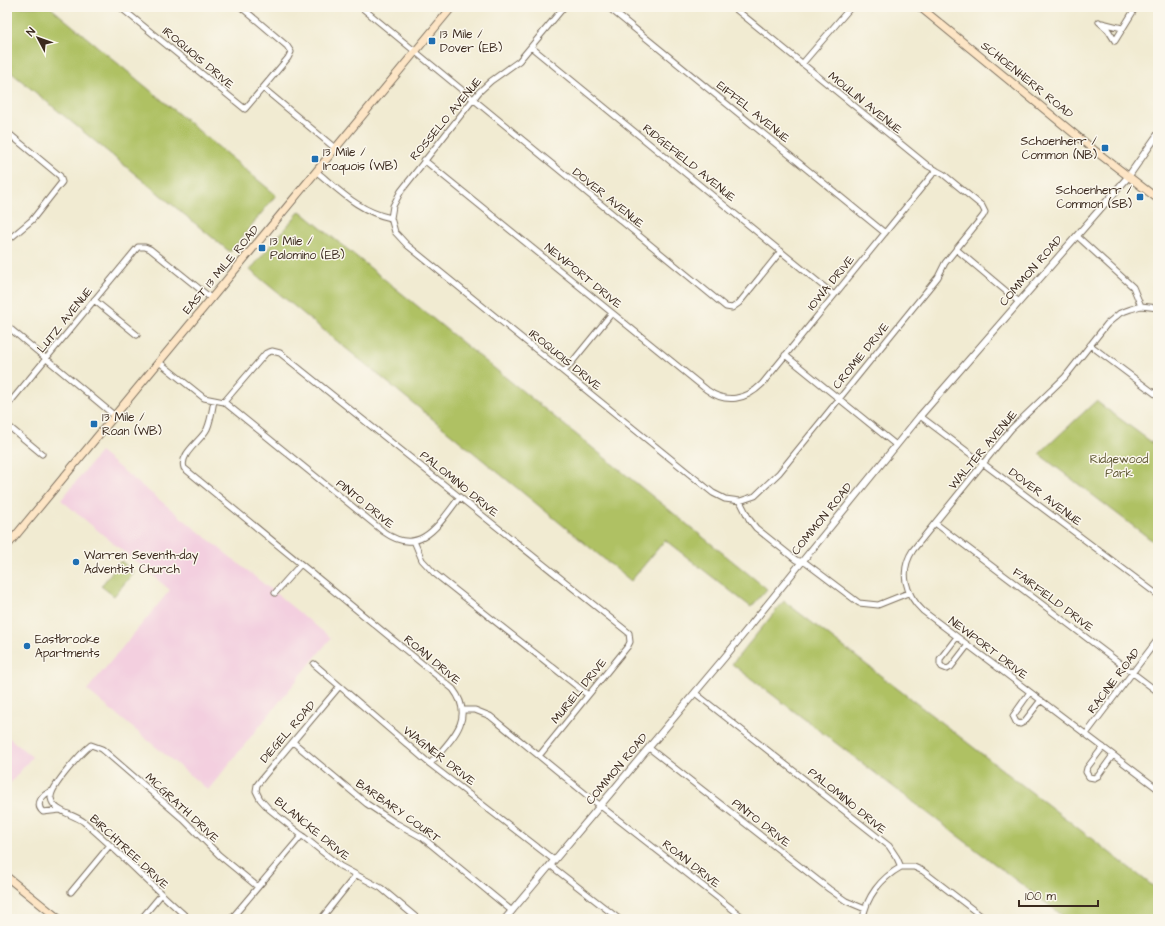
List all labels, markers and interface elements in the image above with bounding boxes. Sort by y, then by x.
north arrow [18,18,58,58]
street label: IROQUOIS DRIVE [159,23,237,93]
text: N [23,24,39,39]
place label: 13 Mile / Dover (EB) [440,26,502,57]
marker: 13 Mile / Dover (EB) [427,36,437,46]
street label: SCHOENHERR ROAD [977,37,1077,123]
street label: MOULIN AVENUE [824,68,906,138]
street label: ROSSELO AVENUE [406,74,486,164]
street label: EIFFEL AVENUE [713,77,793,147]
street label: RIDGEFIELD AVENUE [639,120,739,206]
place label: Schoenherr / Common (NB) [1021,133,1098,164]
marker: Schoenherr / Common (NB) [1100,143,1110,153]
place label: 13 Mile / Iroquois (WB) [323,144,397,175]
marker: 13 Mile / Iroquois (WB) [310,154,320,164]
street label: DOVER AVENUE [569,164,647,232]
place label: Schoenherr / Common (SB) [1056,182,1133,213]
marker: Schoenherr / Common (SB) [1135,192,1145,202]
street label: EAST 13 MILE ROAD [179,222,263,318]
street label: COMMON ROAD [995,232,1067,310]
place label: 13 Mile / Palomino (EB) [270,233,345,264]
street label: NEWPORT DRIVE [541,239,625,313]
marker: 13 Mile / Palomino (EB) [257,243,267,253]
street label: IOWA DRIVE [803,252,859,314]
street label: LUTZ AVENUE [33,283,97,357]
street label: CROMIE DRIVE [829,319,893,393]
street label: IROQUOIS DRIVE [525,325,605,395]
street label: WALTER AVENUE [945,407,1021,493]
place label: 13 Mile / Roan (WB) [102,409,162,440]
marker: 13 Mile / Roan (WB) [89,419,99,429]
street label: PALOMINO DRIVE [416,447,502,521]
park label: Ridgewood Park [1090,451,1148,482]
street label: DOVER AVENUE [1005,464,1085,530]
street label: PINTO DRIVE [332,475,398,533]
street label: COMMON ROAD [787,479,857,559]
place label: Warren Seventh-day Adventist Church [84,547,199,578]
marker: Warren Seventh-day Adventist Church [71,557,81,567]
street label: FAIRFIELD DRIVE [1009,564,1097,636]
street label: NEWPORT DRIVE [945,613,1031,683]
place label: Eastbrooke Apartments [35,631,100,662]
street label: ROAN DRIVE [400,631,464,689]
marker: Eastbrooke Apartments [22,641,32,651]
street label: RACINE ROAD [1084,645,1144,717]
street label: MURIEL DRIVE [547,655,611,727]
street label: DIEGEL ROAD [256,697,320,767]
street label: WAGNER DRIVE [399,722,479,790]
street label: COMMON ROAD [582,729,652,808]
street label: PALOMINO DRIVE [804,764,890,838]
street label: MCGRATH DRIVE [141,769,223,847]
street label: BARBARY COURT [352,775,444,847]
street label: BLANCKE DRIVE [271,793,353,865]
street label: PINTO DRIVE [728,795,794,851]
street label: BIRCHTREE DRIVE [86,811,172,893]
street label: ROAN DRIVE [658,836,724,892]
scale bar [1019,882,1098,908]
text: 100 m [1025,888,1056,905]

